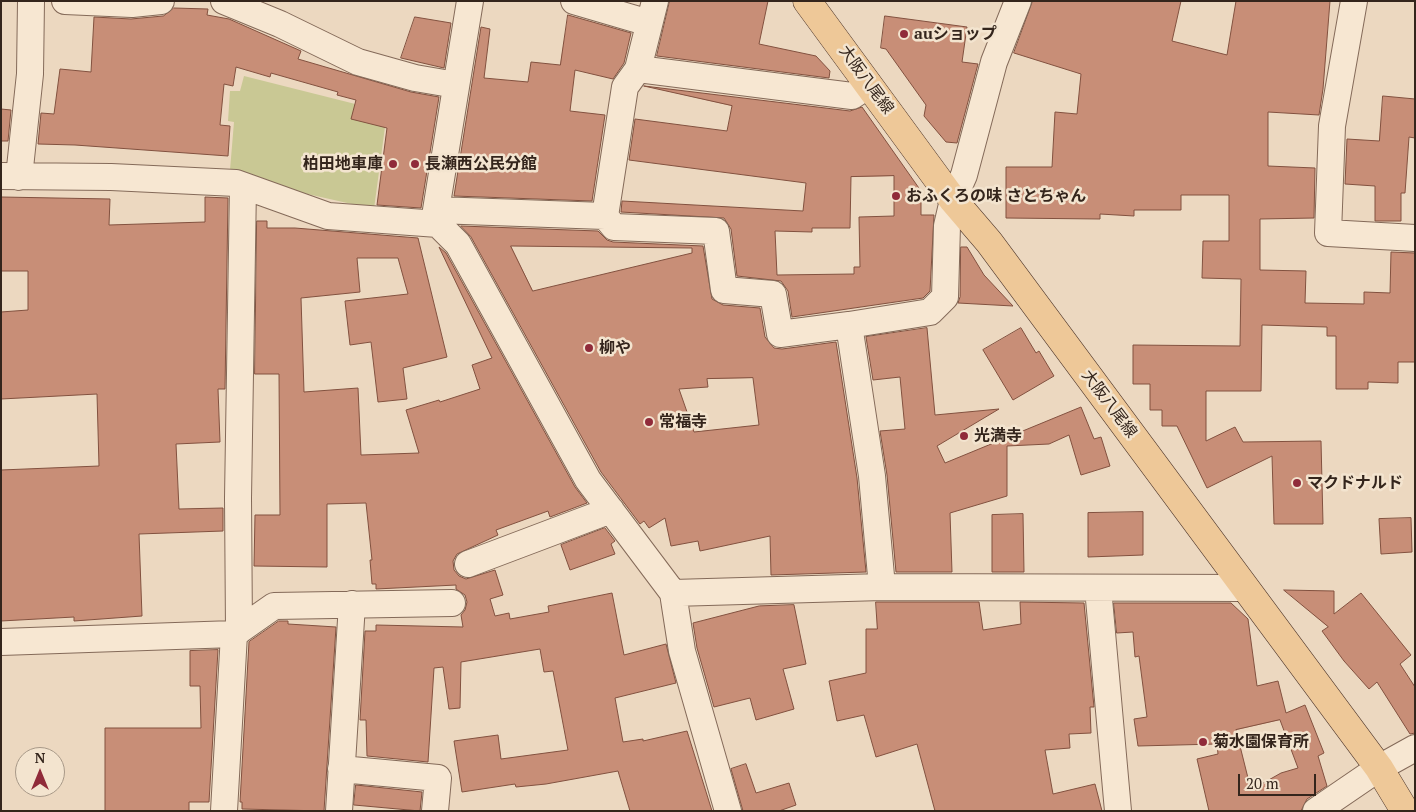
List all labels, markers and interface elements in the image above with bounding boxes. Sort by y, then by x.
place label: auショップ [914,24,997,44]
marker: auショップ [898,28,910,40]
street label: 大阪八尾線 [835,42,897,118]
place label: 柏田地車庫 [303,154,383,174]
place label: 長瀬西公民分館 [425,154,537,174]
marker: 柏田地車庫 [387,158,399,170]
marker: 長瀬西公民分館 [409,158,421,170]
place label: おふくろの味 さとちゃん [906,186,1086,206]
marker: おふくろの味 さとちゃん [890,190,902,202]
place label: 柳や [599,338,631,358]
marker: 柳や [583,342,595,354]
street label: 大阪八尾線 [1077,366,1141,442]
place label: 常福寺 [659,412,707,432]
marker: 常福寺 [643,416,655,428]
place label: 光満寺 [974,426,1022,446]
marker: 光満寺 [958,430,970,442]
place label: マクドナルド [1307,473,1403,493]
marker: マクドナルド [1291,477,1303,489]
place label: 菊水園保育所 [1213,732,1309,752]
marker: 菊水園保育所 [1197,736,1209,748]
north arrow [15,747,65,797]
text: N [35,748,45,767]
scale bar [1241,764,1318,796]
text: 20 m [1246,773,1279,793]

